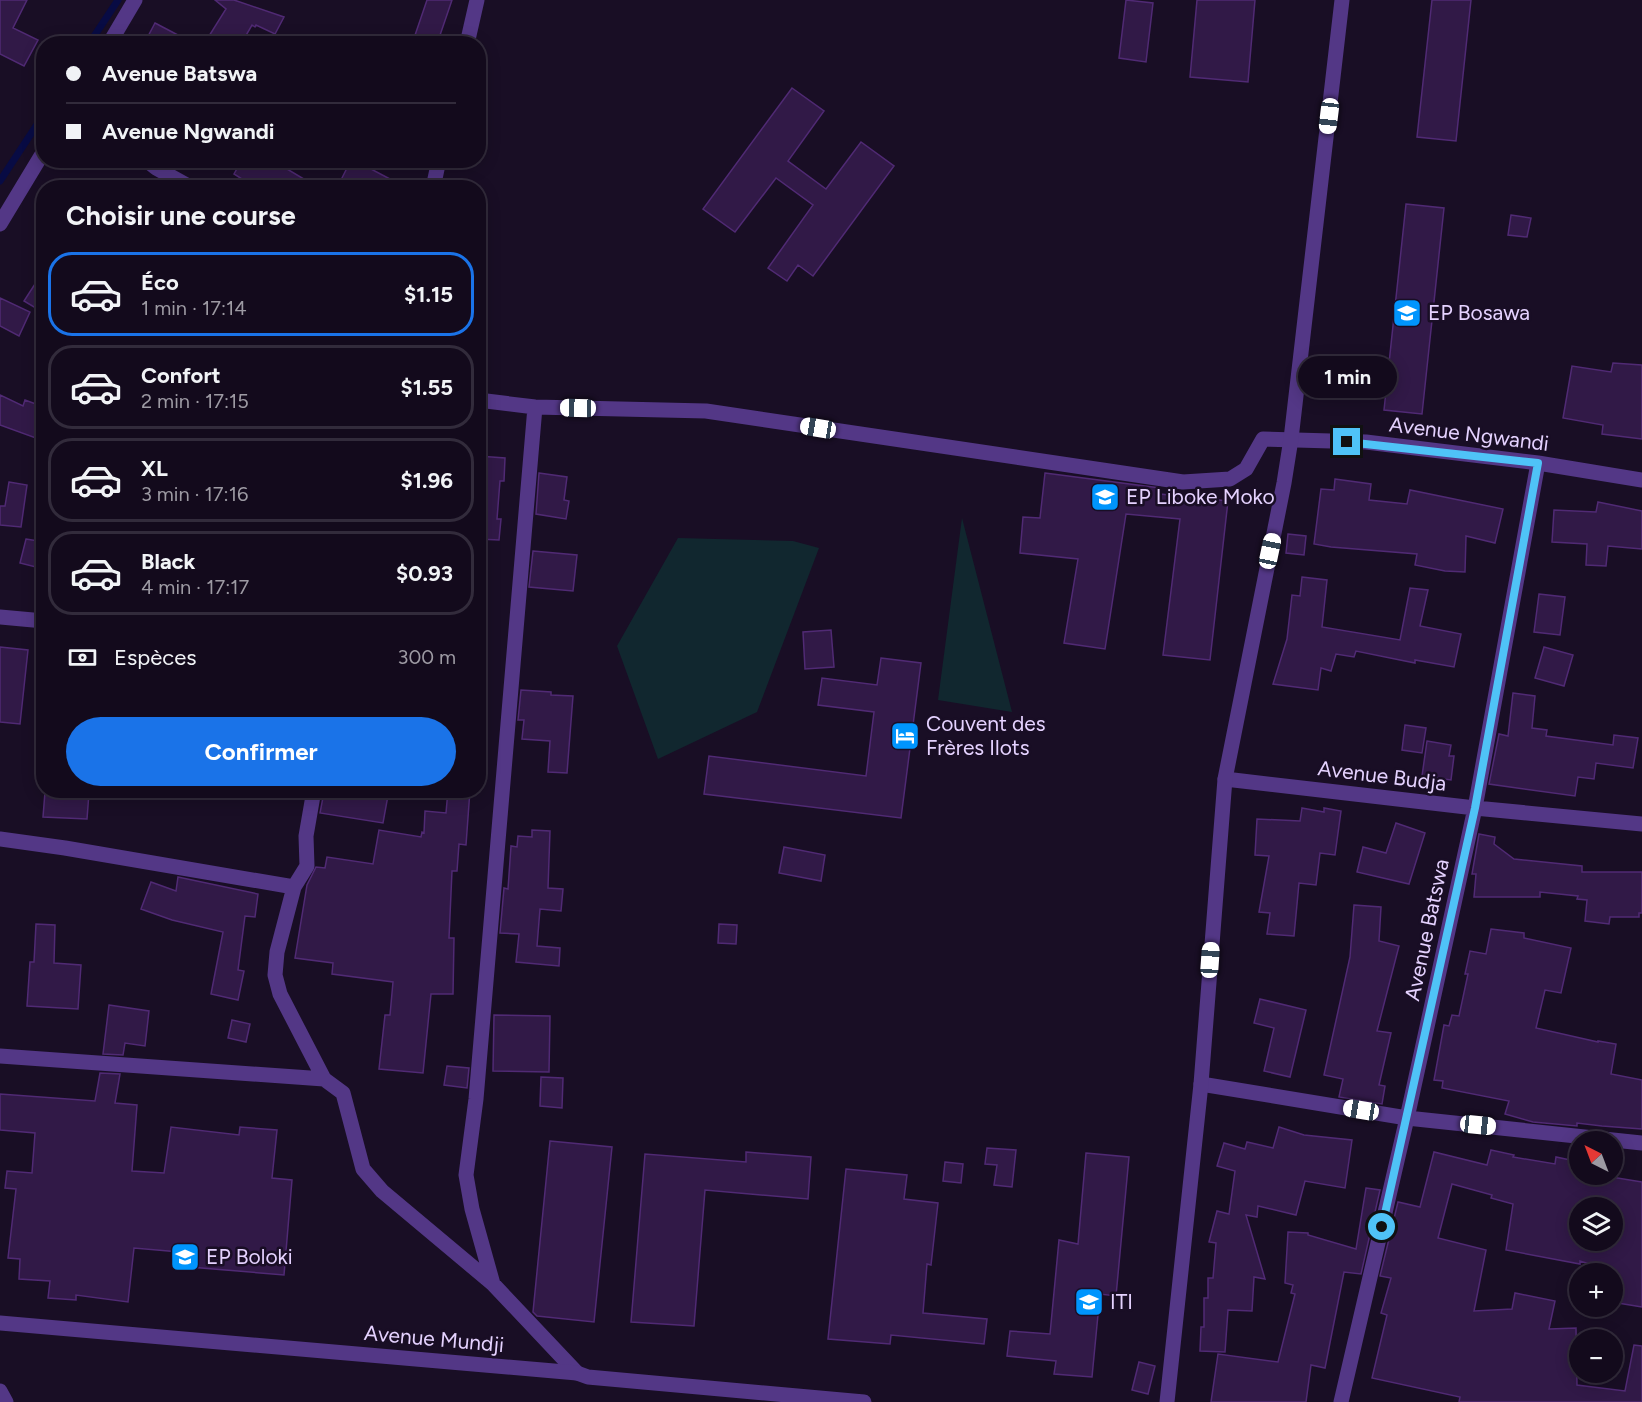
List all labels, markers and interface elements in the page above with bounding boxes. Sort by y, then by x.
text: Avenue Batswa [102,60,257,87]
car [1318,97,1340,135]
text: Avenue Ngwandi [102,118,275,145]
text: Choisir une course [66,199,296,232]
icon: car [69,267,123,321]
text: Éco [141,269,179,296]
text: $1.15 [404,281,453,308]
text: 1 min · 17:14 [141,296,247,320]
school or university icon: EP Bosawa [1391,297,1423,329]
place label: EP Bosawa [1428,300,1530,325]
callout: 1 min [1298,355,1396,397]
icon: car [69,360,123,414]
text: Confort [141,362,221,389]
text: 1 min [1324,365,1371,389]
text: $1.55 [401,374,453,401]
text: 2 min · 17:15 [141,389,249,413]
car [560,399,596,417]
street label: Avenue Ngwandi [1388,411,1550,456]
car [799,416,837,440]
route end [1333,428,1360,455]
icon: car [69,453,123,507]
text: XL [141,455,168,482]
text: $1.96 [401,467,453,494]
school or university icon: EP Liboke Moko [1089,481,1121,513]
text: 3 min · 17:16 [141,482,248,506]
place label: EP Liboke Moko [1126,484,1275,509]
car [1257,532,1283,570]
icon: car [69,546,123,600]
text: Black [141,548,195,575]
text: $0.93 [396,560,453,587]
text: 4 min · 17:17 [141,575,249,599]
icon: cash [66,641,99,674]
text: Espèces [114,644,196,671]
text: 300 m [398,645,456,669]
place label: Couvent des Frères Ilots [926,711,1046,760]
button: Confirmer [66,717,456,786]
hotel icon: Couvent des Frères Ilots [889,720,921,752]
street label: Avenue Budja [1316,755,1448,796]
street label: Avenue Batswa [1399,857,1454,1003]
car [1200,941,1220,979]
car [1342,1098,1380,1122]
car [1459,1114,1497,1136]
north arrow [1569,1131,1623,1185]
map controls [1569,1131,1623,1383]
button: layers [1569,1197,1623,1251]
route start [1368,1213,1395,1240]
school or university icon: EP Boloki [169,1241,201,1273]
place label: EP Boloki [206,1244,293,1269]
button: + [1569,1263,1623,1317]
school or university icon: ITI [1073,1286,1105,1318]
place label: ITI [1110,1289,1133,1314]
street label: Avenue Mundji [363,1320,505,1357]
button: − [1569,1329,1623,1383]

